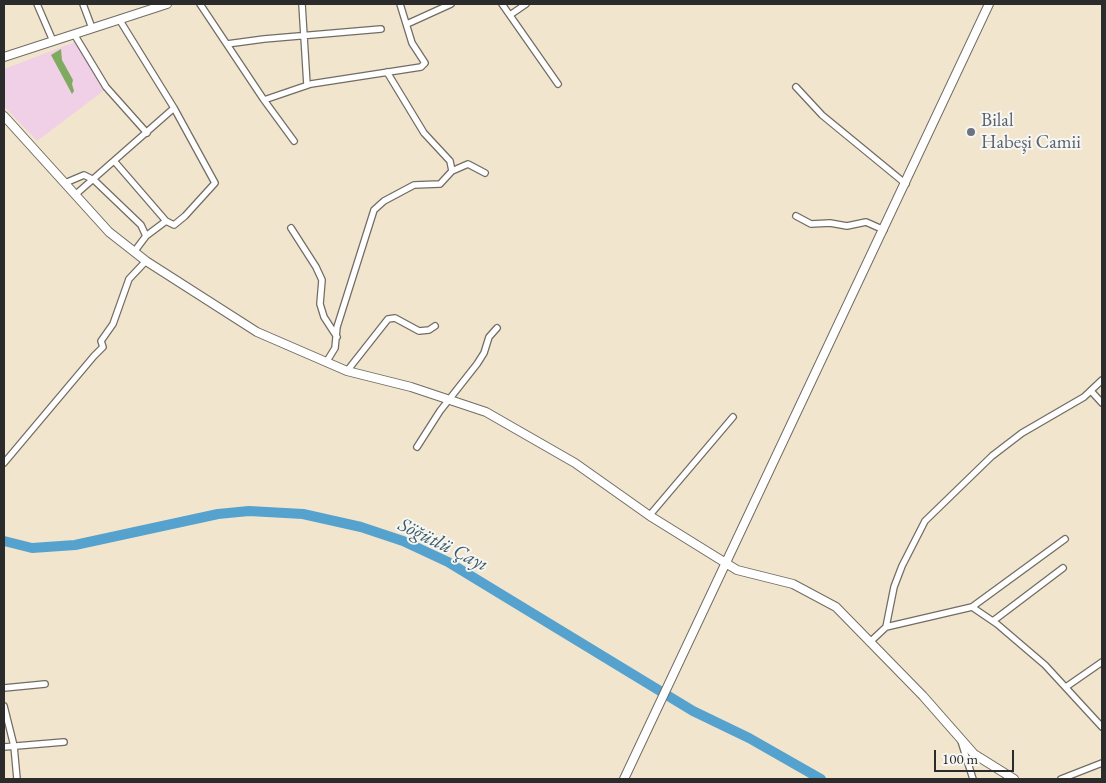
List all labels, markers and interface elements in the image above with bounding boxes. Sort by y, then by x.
place label: Bilal Habeşi Camii [981,110,1081,154]
marker: Bilal Habeşi Camii [965,126,977,138]
water label: Söğütlü Çayı [394,513,492,577]
scale bar [936,740,1016,772]
text: 100 m [942,749,978,768]

